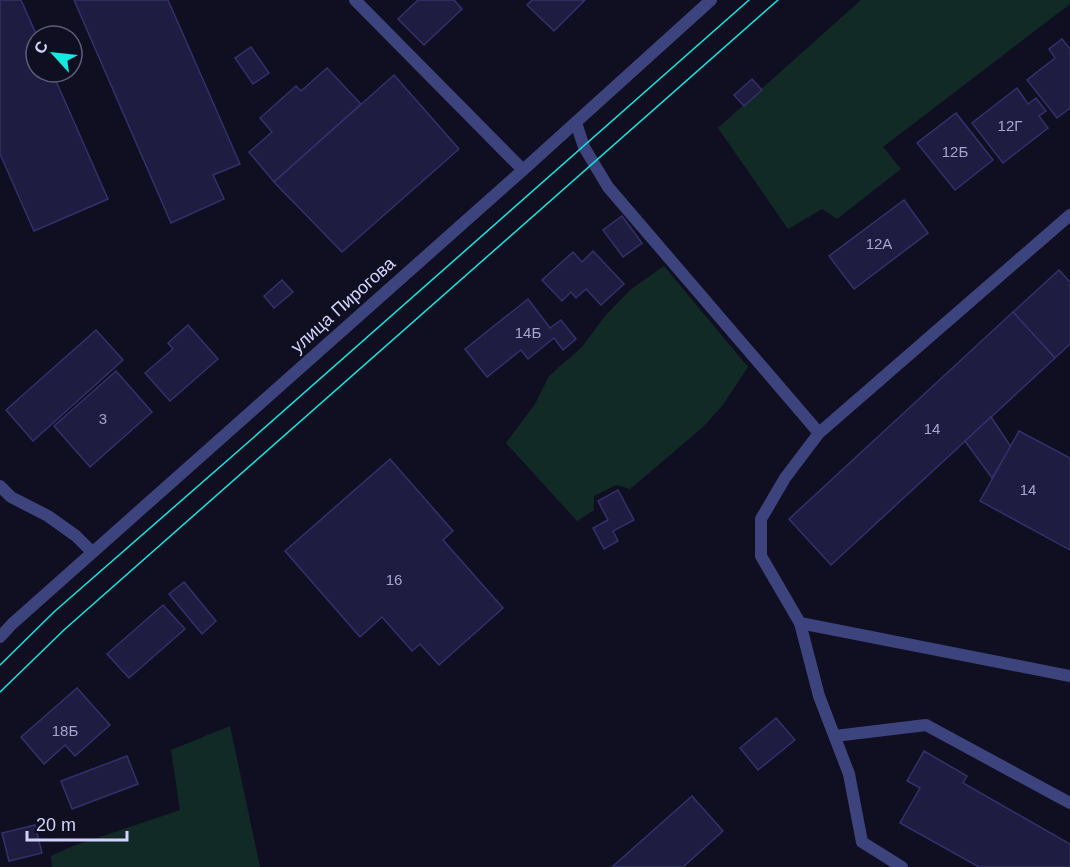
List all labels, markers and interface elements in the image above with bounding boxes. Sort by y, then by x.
north arrow [24,24,84,84]
text: С [31,38,51,56]
house number: 12Г [998,117,1022,134]
house number: 12Б [942,143,968,160]
house number: 12А [866,235,892,252]
street label: улица Пирогова [287,252,400,357]
house number: 14Б [515,324,541,341]
house number: 3 [99,410,107,427]
house number: 14 [924,420,940,437]
house number: 14 [1020,481,1036,498]
house number: 16 [386,571,402,588]
house number: 18Б [52,722,78,739]
scale bar [27,804,128,842]
text: 20 m [36,815,76,835]

